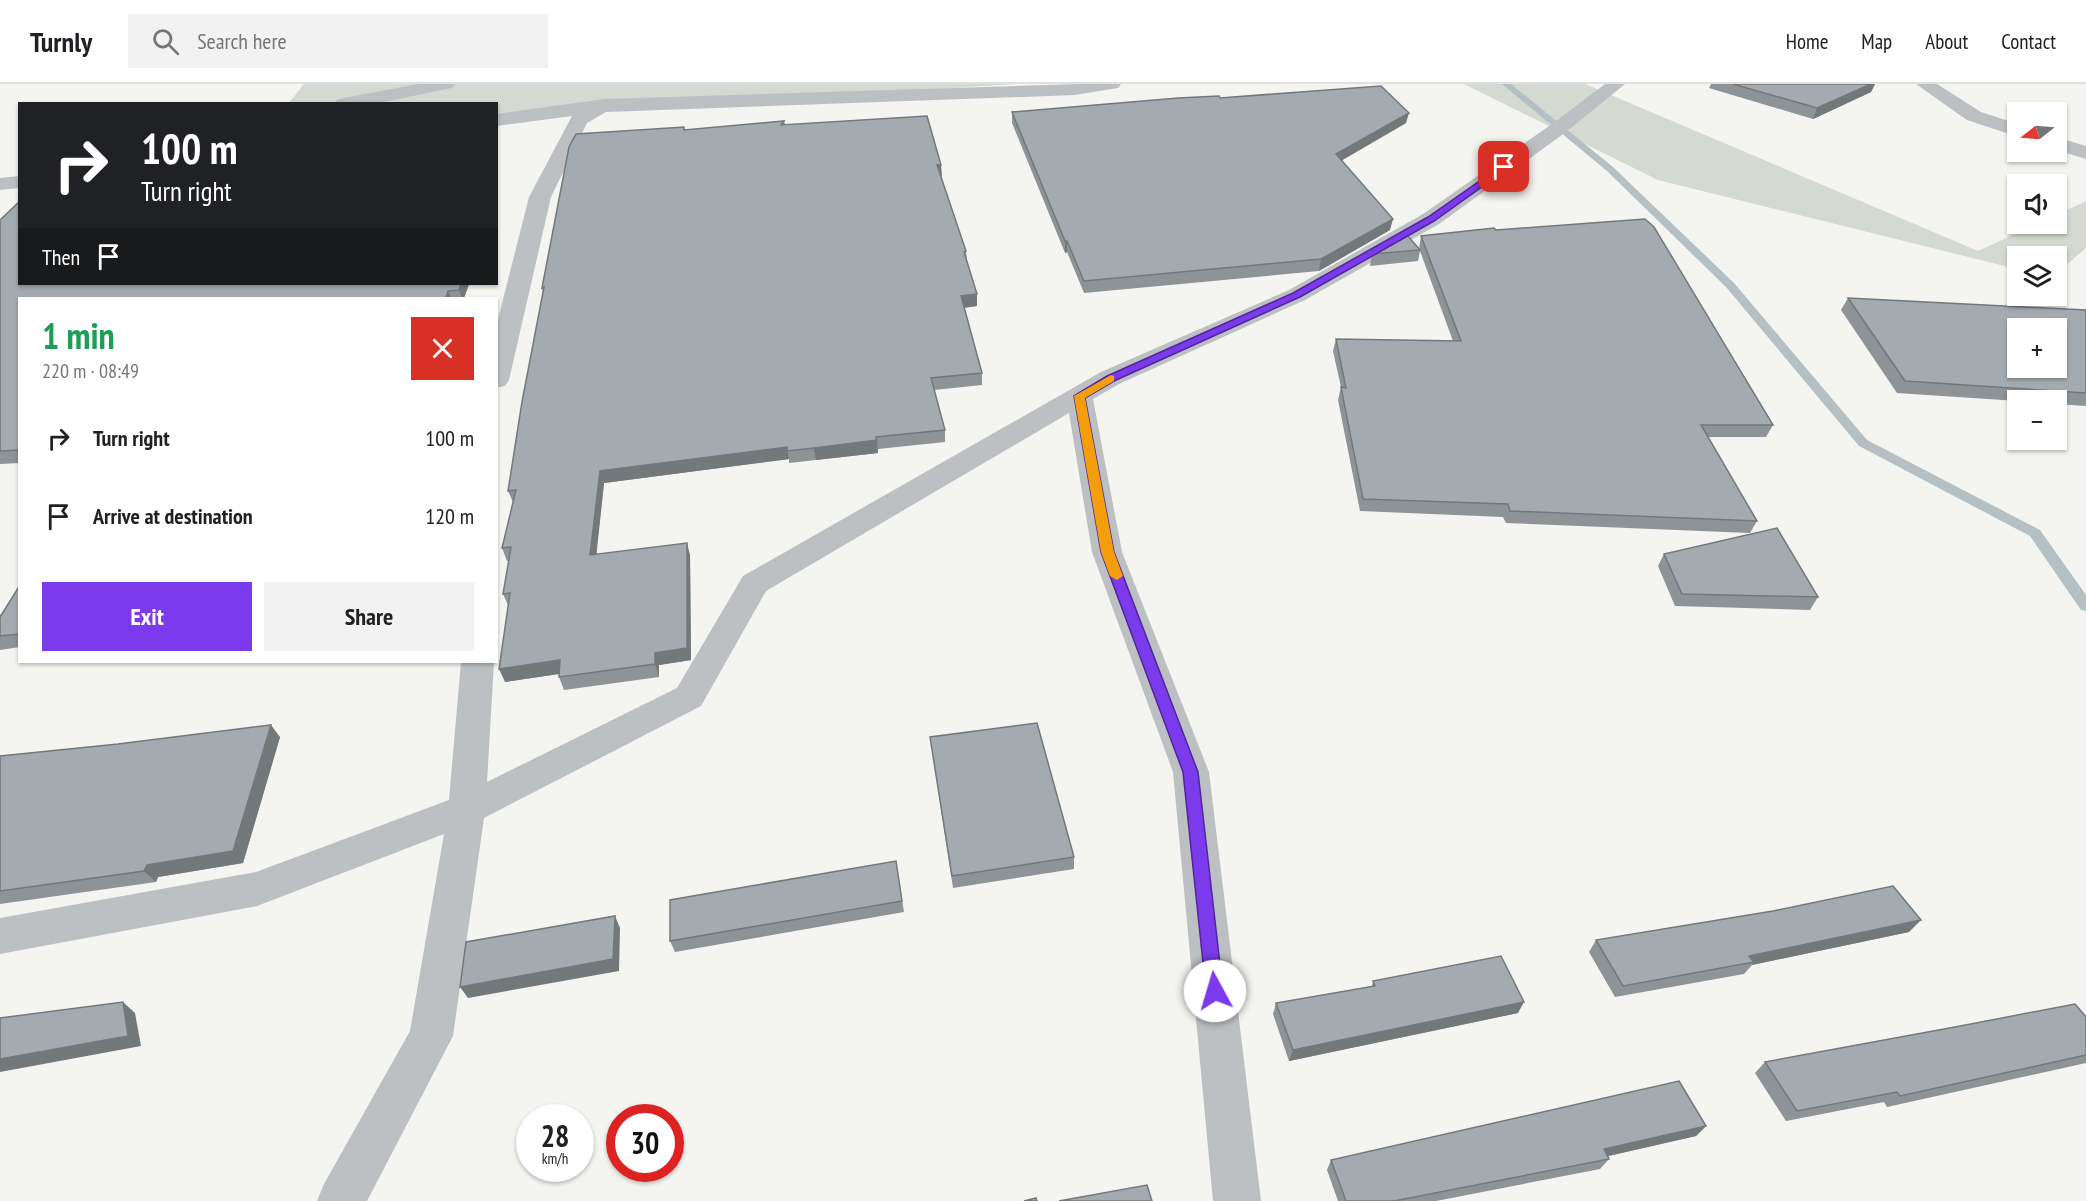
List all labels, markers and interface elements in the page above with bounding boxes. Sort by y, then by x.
search box [128,14,548,68]
text: Turnly [30,23,92,60]
icon: search [149,25,182,58]
text: Search here [197,27,287,55]
text: Home [1786,28,1828,55]
text: Map [1861,28,1892,55]
text: About [1925,28,1968,55]
text: Contact [2001,28,2056,55]
north arrow [2007,102,2067,162]
map controls [2007,102,2067,450]
text: 100 m [141,121,238,176]
icon: right [42,126,120,204]
pin [1478,141,1529,192]
icon: arrive [1487,150,1520,183]
text: Turn right [141,174,232,208]
button: sound [2007,174,2067,234]
icon: arrive [92,240,125,273]
text: Then [42,243,80,271]
button: layers [2007,246,2067,306]
text: 1 min [42,312,115,359]
button: close [411,317,474,380]
button: + [2007,318,2067,378]
text: 220 m · 08:49 [42,358,139,384]
button: − [2007,390,2067,450]
icon: right [42,422,75,455]
text: Turn right [93,424,170,452]
text: 100 m [425,424,474,452]
icon: arrive [42,500,75,533]
text: Arrive at destination [93,502,253,530]
text: 120 m [425,502,474,530]
button: Exit [42,582,252,651]
button: Share [264,582,474,651]
position arrow [1183,959,1247,1023]
speed limit sign: 30 [606,1104,684,1182]
text: 28 [541,1116,569,1155]
text: km/h [542,1149,568,1168]

